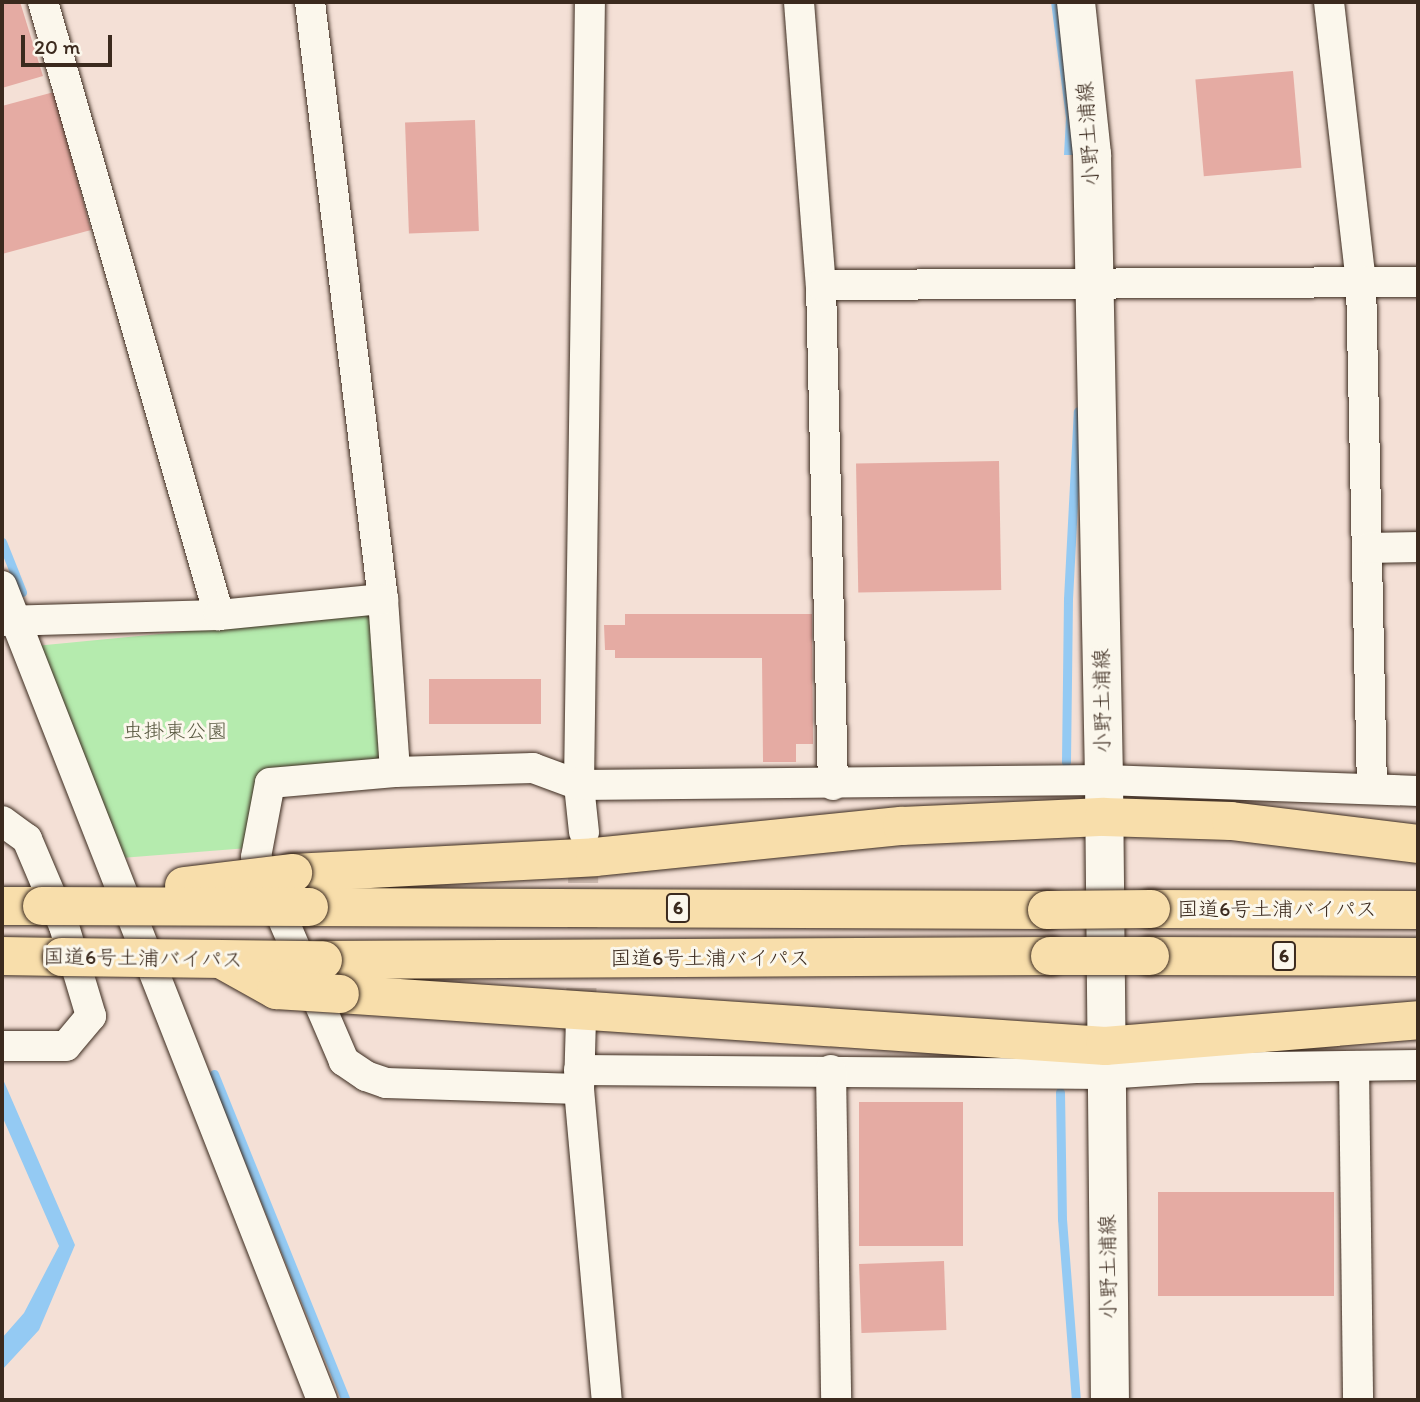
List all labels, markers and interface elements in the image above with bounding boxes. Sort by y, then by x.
scale bar [24,21,116,65]
text: 20 m [34,34,80,59]
street label: 小野土浦線 [1072,81,1104,187]
street label: 小野土浦線 [1088,648,1116,754]
park label: 虫掛東公園 [123,718,227,744]
road number: 6 [666,893,690,924]
street label: 国道6号土浦バイパス [1177,896,1377,922]
road number: 6 [1272,940,1296,972]
street label: 国道6号土浦バイパス [43,944,243,972]
street label: 国道6号土浦バイパス [610,945,810,971]
street label: 小野土浦線 [1094,1214,1122,1320]

